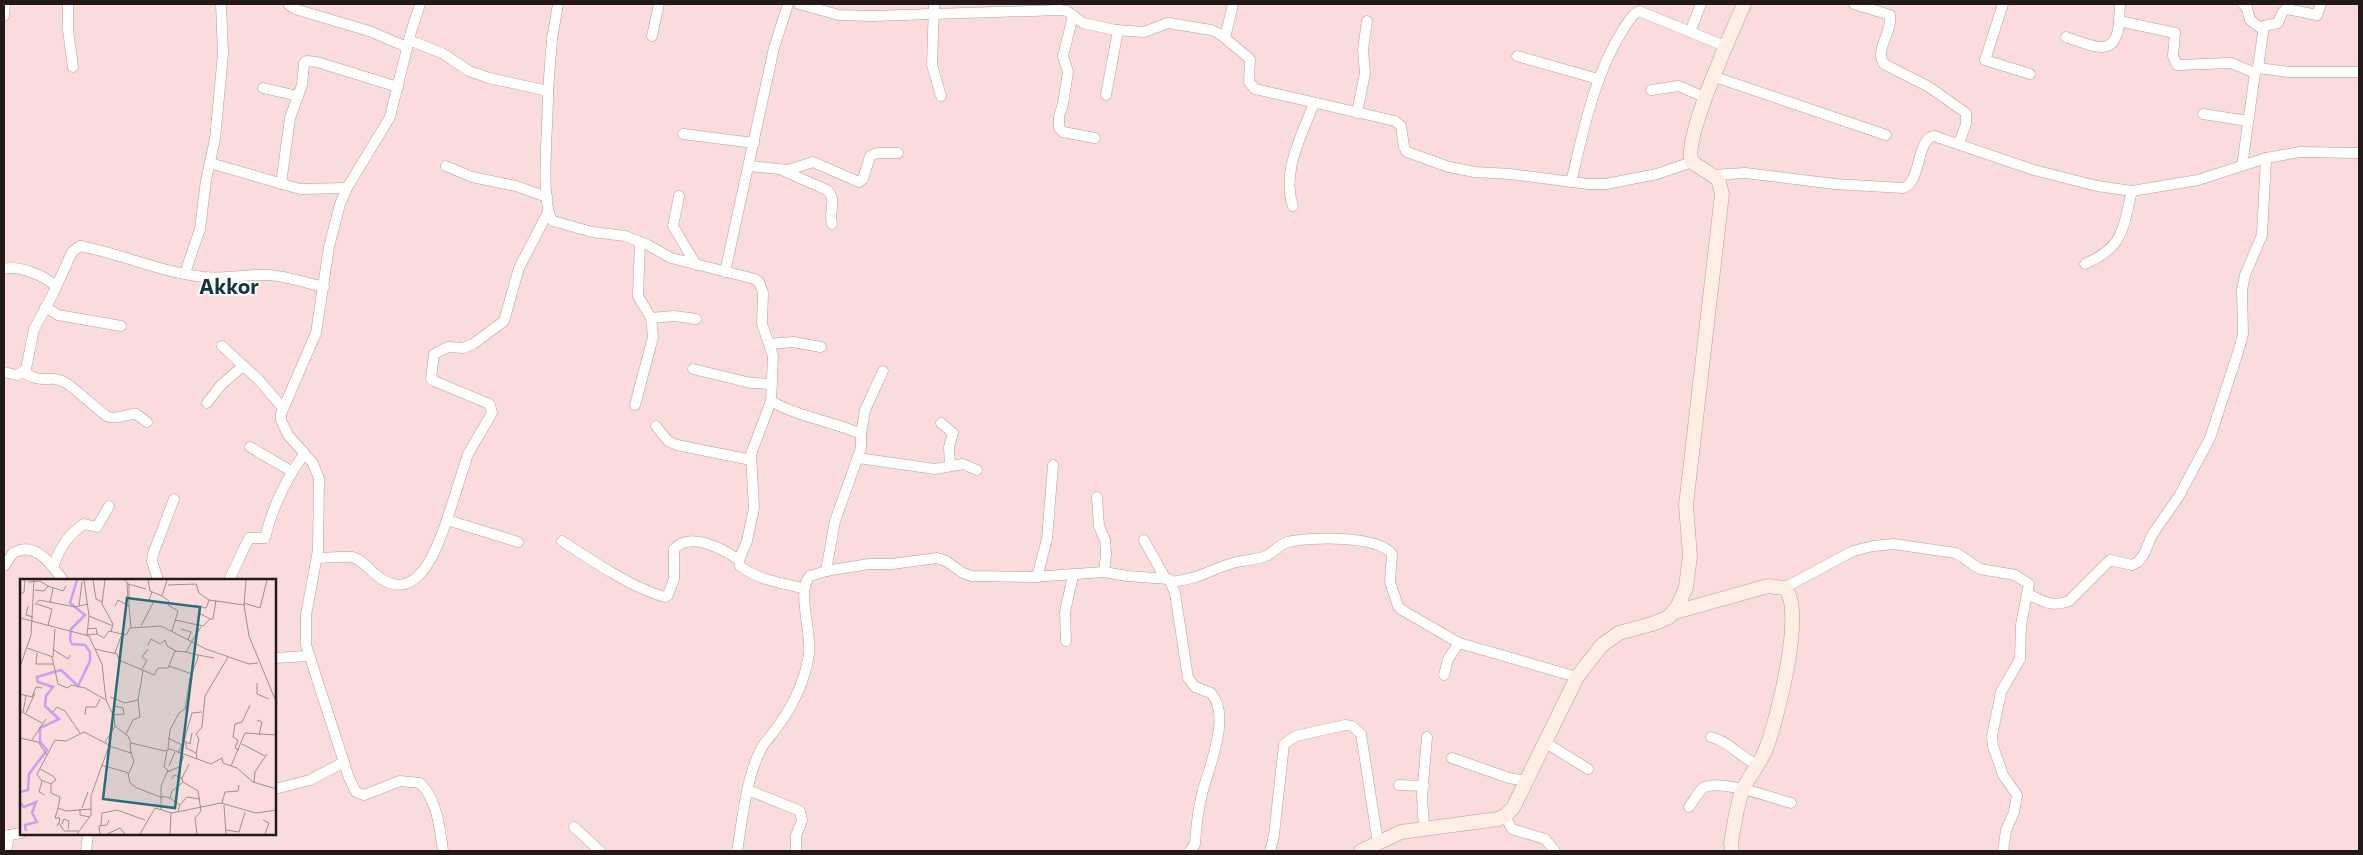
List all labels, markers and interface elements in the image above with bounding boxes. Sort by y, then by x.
district label: Akkor [199,273,259,298]
inset map [20,579,276,835]

